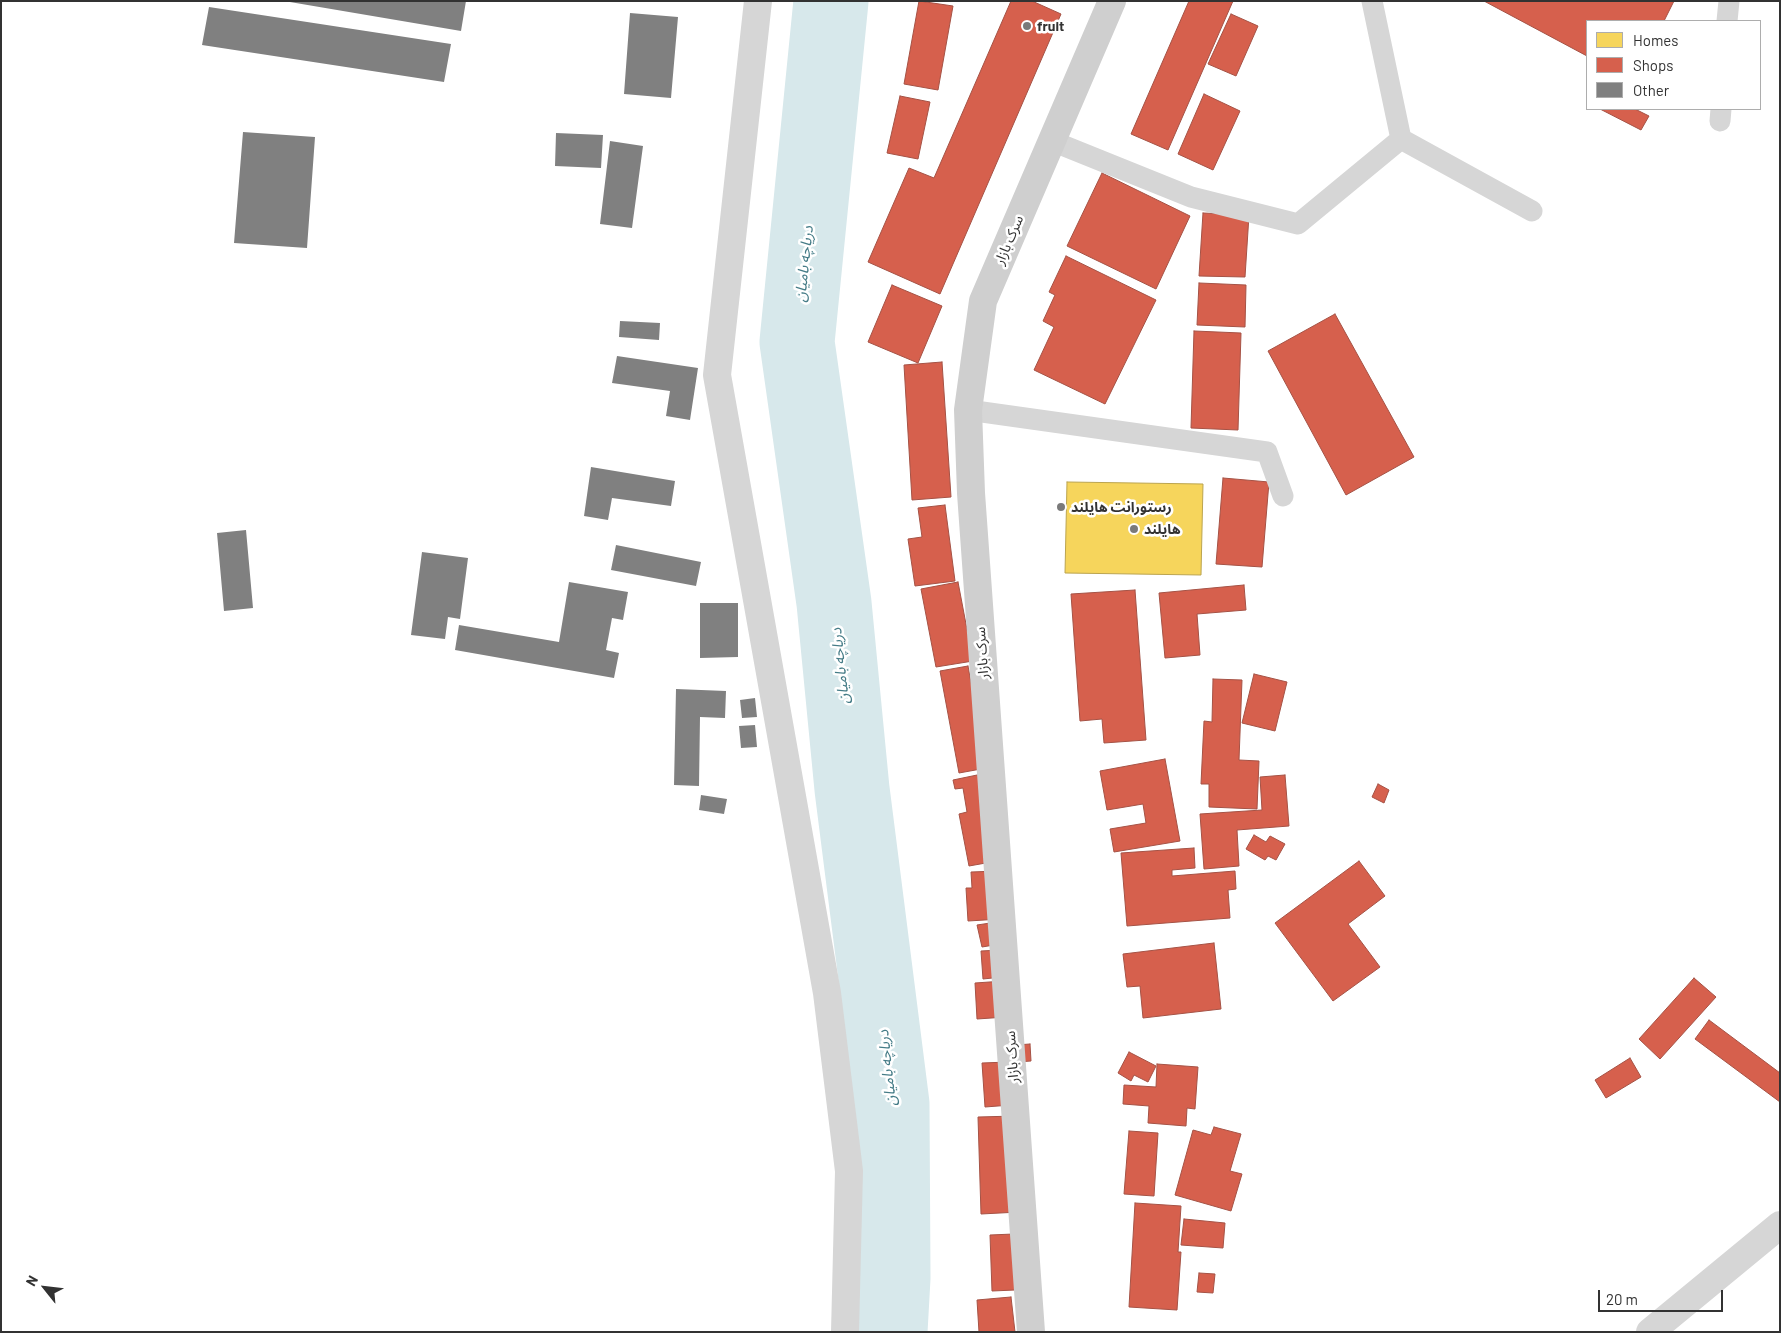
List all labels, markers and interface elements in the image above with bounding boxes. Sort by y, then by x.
place label: fruit [1037,18,1064,34]
marker: fruit [1021,20,1033,32]
legend [1586,20,1761,110]
text: Homes [1633,31,1678,49]
text: Shops [1633,56,1673,74]
text: Other [1633,81,1669,99]
street label: سرک بازار [991,213,1027,267]
water label: دریاچه بامیان [791,225,817,303]
place label: رستورانت هایلند [1071,499,1172,515]
marker: رستورانت هایلند [1055,501,1067,513]
place label: هایلند [1144,521,1181,537]
marker: هایلند [1128,523,1140,535]
street label: سرک بازار [972,626,992,680]
water label: دریاچه بامیان [827,627,853,705]
water label: دریاچه بامیان [874,1029,900,1107]
street label: سرک بازار [1002,1030,1022,1084]
north arrow [20,1263,70,1313]
text: N [22,1272,41,1289]
scale bar [1601,1280,1726,1312]
text: 20 m [1606,1290,1638,1308]

